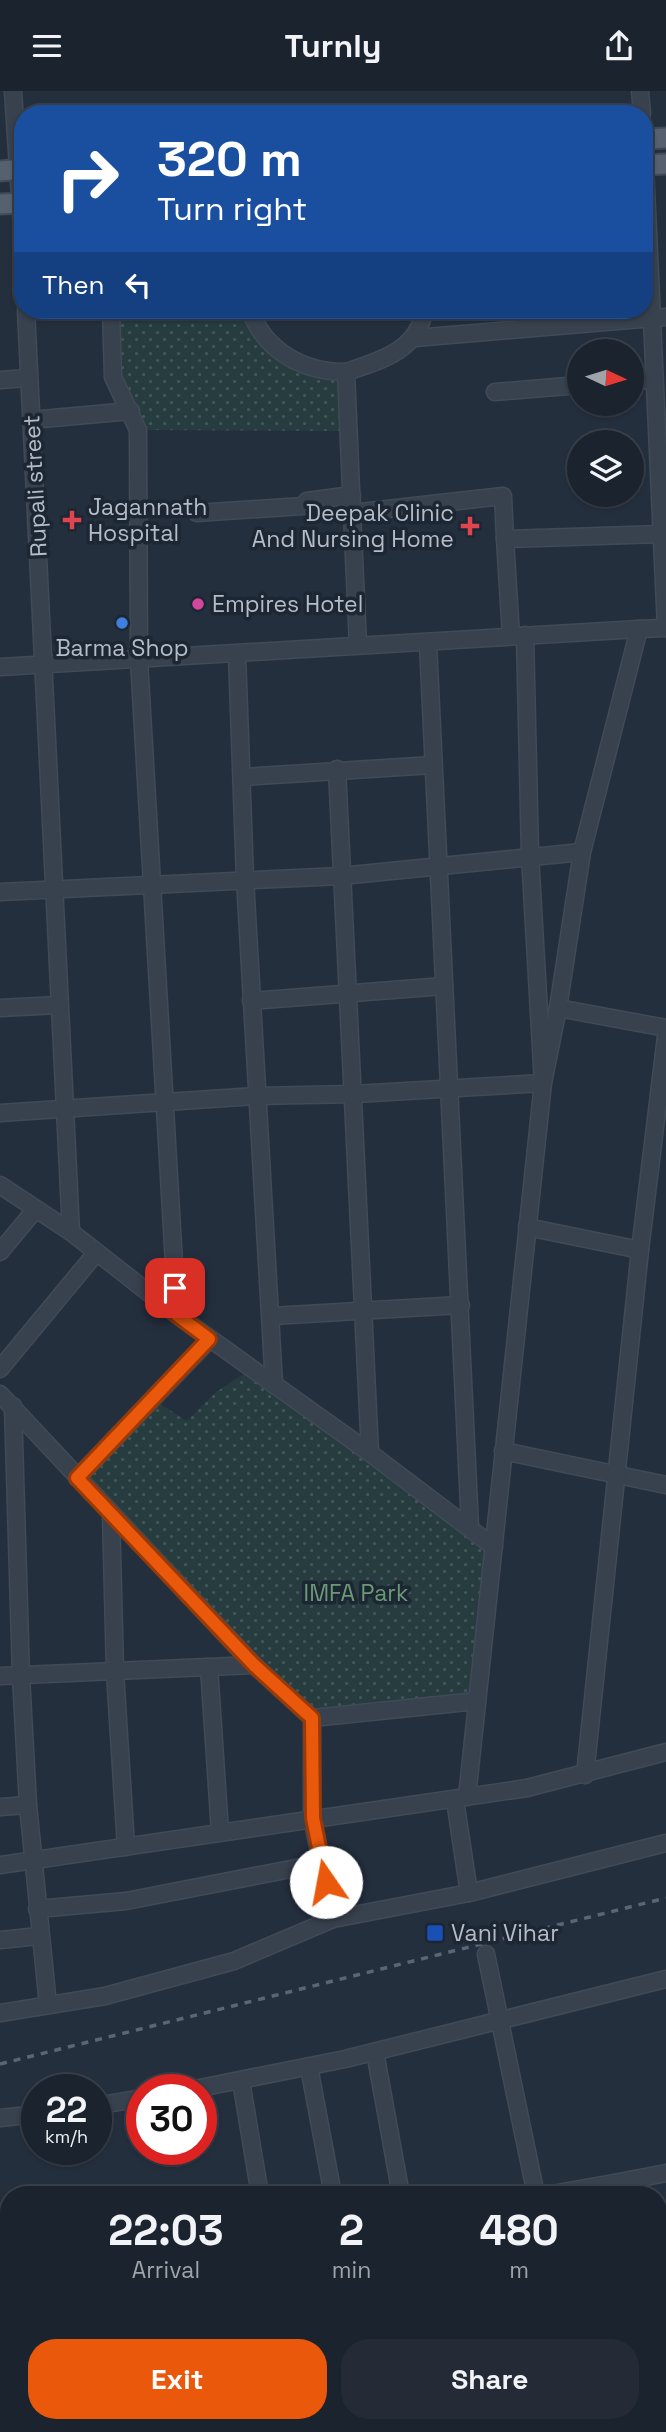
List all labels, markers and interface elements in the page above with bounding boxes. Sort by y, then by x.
text: Turnly [285,26,381,66]
icon: menu [28,27,66,65]
icon: share [600,27,638,65]
text: 320 m [157,128,302,190]
icon: right [42,133,133,224]
text: Turn right [157,189,307,229]
icon: left [119,266,157,304]
text: Then [42,268,105,302]
north arrow [567,339,644,417]
map controls [567,339,644,507]
street label: Rupali street [16,414,54,558]
button: layers [567,430,644,507]
place label: Jagannath Hospital [88,492,207,548]
place label: Deepak Clinic And Nursing Home [252,498,454,554]
marker: Jagannath Hospital [62,510,82,530]
marker: Deepak Clinic And Nursing Home [460,516,480,536]
place label: Empires Hotel [212,589,363,619]
marker: Empires Hotel [190,596,206,612]
marker: Barma Shop [114,615,130,631]
place label: Barma Shop [55,633,189,663]
pin [145,1258,205,1318]
icon: arrive [156,1269,194,1307]
park label: IMFA Park [304,1578,408,1608]
position arrow [289,1845,363,1919]
place label: Vani Vihar [451,1918,559,1948]
marker: Vani Vihar [425,1923,445,1943]
speed limit sign: 30 [126,2074,217,2165]
text: 22 [46,2088,87,2132]
text: km/h [45,2125,88,2148]
text: 22:03 [108,2204,223,2257]
text: 2 [339,2204,364,2257]
text: 480 [480,2204,559,2257]
text: Arrival [132,2255,200,2285]
text: min [332,2255,371,2285]
text: m [509,2255,529,2285]
button: Exit [28,2339,327,2419]
button: Share [341,2339,639,2419]

